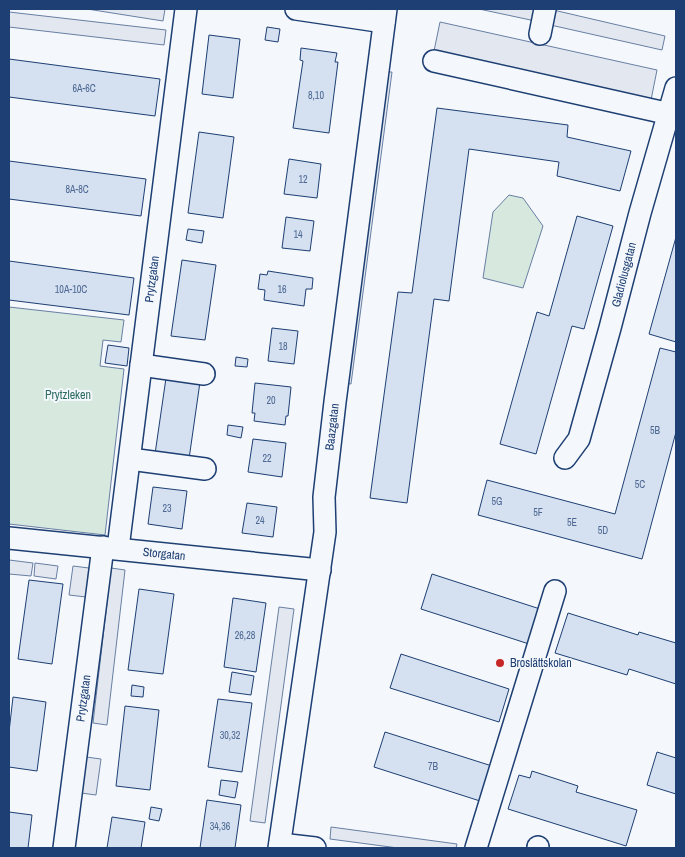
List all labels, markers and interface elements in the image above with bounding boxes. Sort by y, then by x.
house number: 6A-6C [72,82,96,95]
house number: 8,10 [308,89,324,102]
house number: 12 [298,173,308,186]
house number: 8A-8C [65,183,89,196]
house number: 14 [293,228,303,241]
street label: Gladiolusgatan [608,241,640,309]
street label: Prytzgatan [141,255,163,304]
house number: 10A-10C [55,283,87,296]
house number: 16 [277,283,287,296]
house number: 18 [278,340,288,353]
park label: Prytzleken [45,387,91,403]
house number: 20 [266,394,276,407]
street label: Baazgatan [321,402,343,451]
house number: 5B [650,424,661,437]
house number: 22 [262,452,272,465]
house number: 5C [635,478,645,491]
house number: 5G [492,495,502,508]
house number: 23 [162,502,172,515]
house number: 5F [533,506,543,519]
house number: 24 [255,514,265,527]
house number: 5E [567,516,577,529]
house number: 5D [598,524,608,537]
street label: Storgatan [142,544,186,564]
house number: 26,28 [235,629,256,642]
place label: Broslättskolan [510,655,572,671]
marker: Broslättskolan [494,657,506,669]
street label: Prytzgatan [72,674,94,723]
house number: 30,32 [220,729,241,742]
house number: 7B [428,760,439,773]
house number: 34,36 [210,820,231,833]

